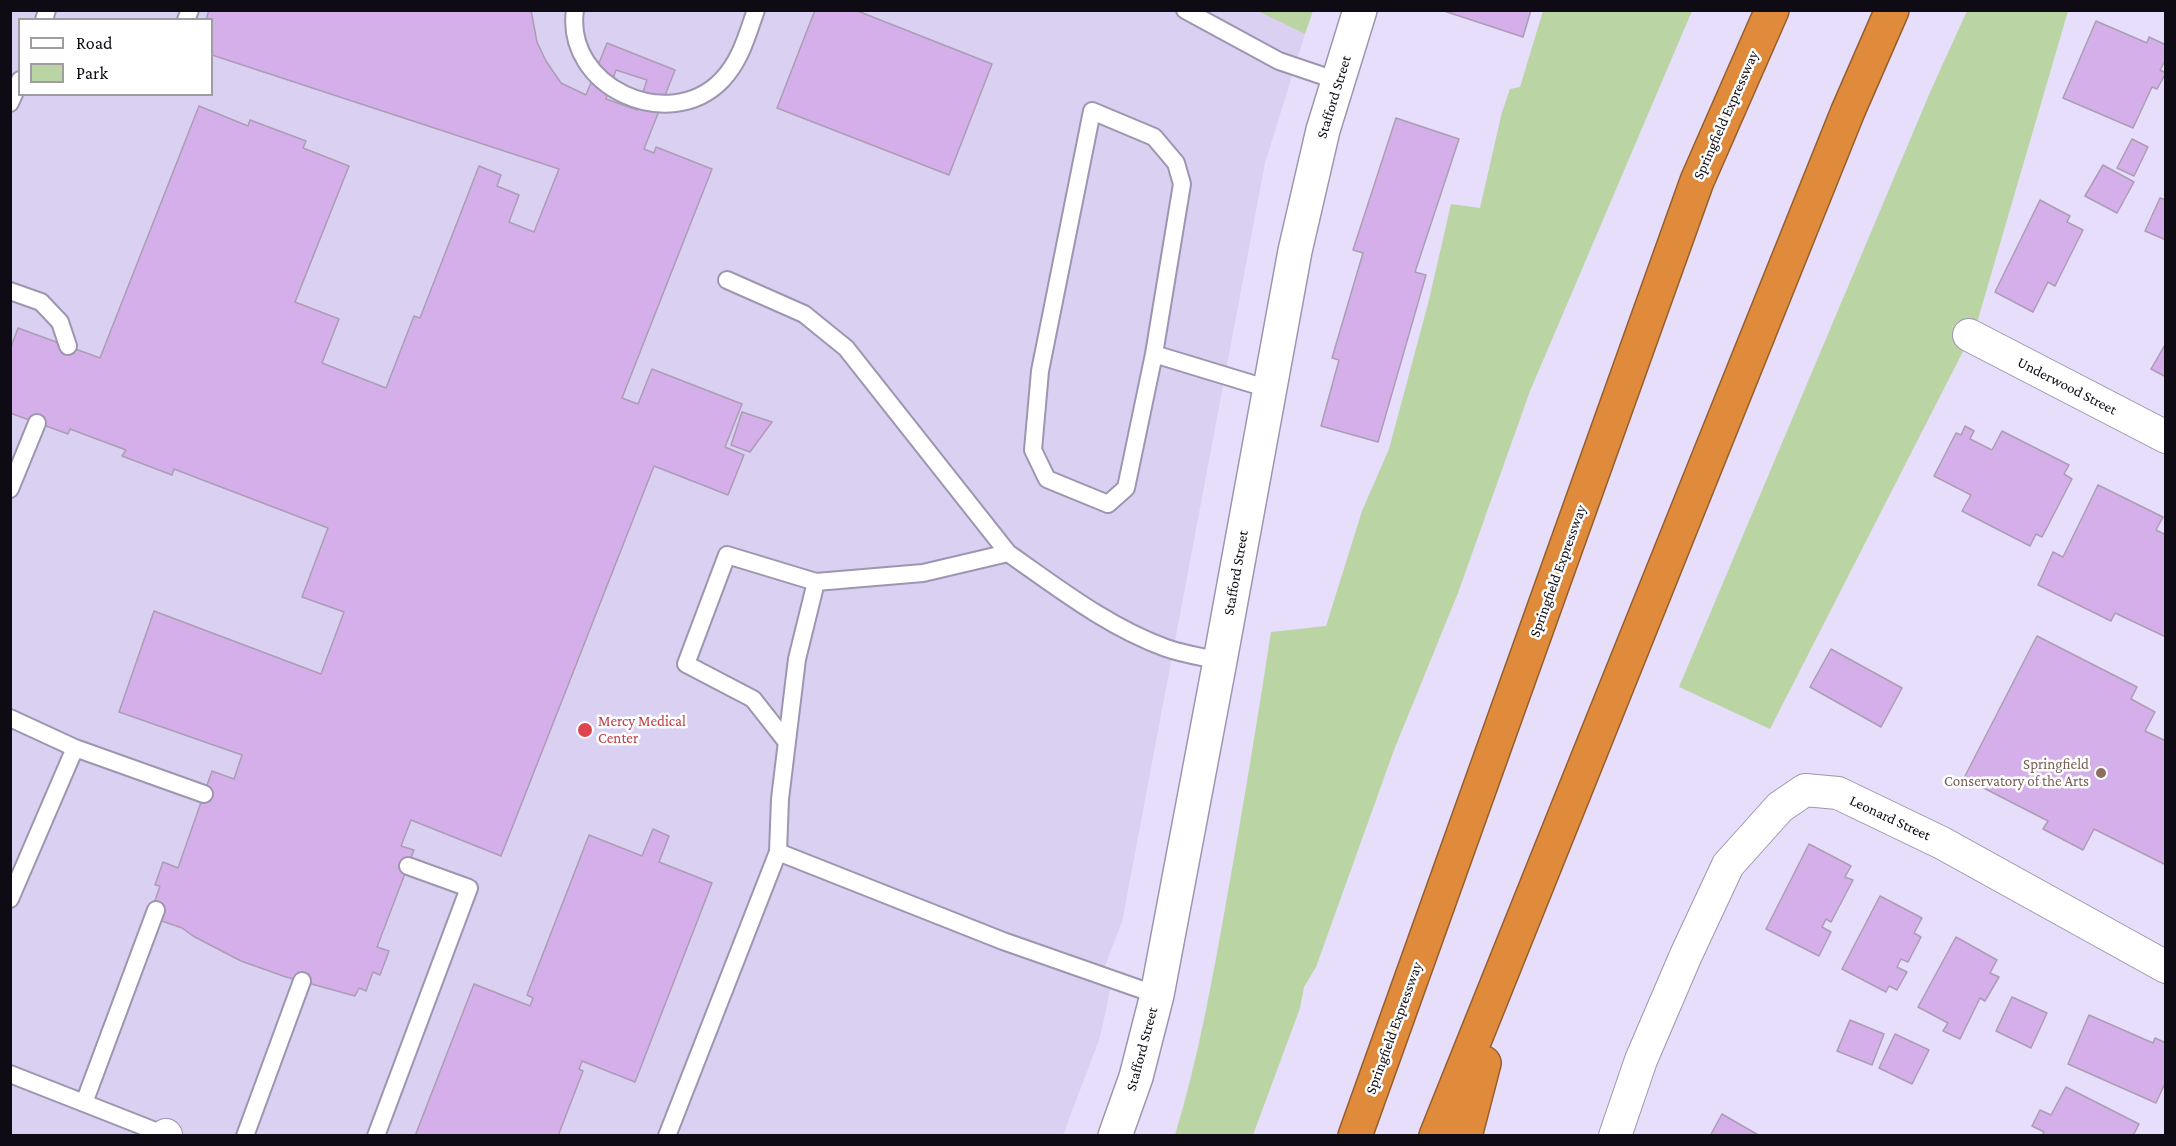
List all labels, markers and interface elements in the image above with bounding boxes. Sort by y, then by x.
legend [18,18,213,96]
text: Road [76,33,113,53]
street label: Springfield Expressway [1689,48,1763,182]
street label: Stafford Street [1313,53,1355,141]
text: Park [76,63,108,83]
street label: Underwood Street [2014,353,2120,419]
street label: Springfield Expressway [1526,502,1590,640]
street label: Stafford Street [1220,529,1252,617]
place label: Mercy Medical Center [598,712,686,747]
marker: Mercy Medical Center [576,721,594,739]
place label: Springfield Conservatory of the Arts [1944,755,2089,790]
marker: Springfield Conservatory of the Arts [2094,766,2108,780]
street label: Leonard Street [1847,791,1933,845]
street label: Springfield Expressway [1362,959,1426,1097]
street label: Stafford Street [1122,1005,1162,1093]

